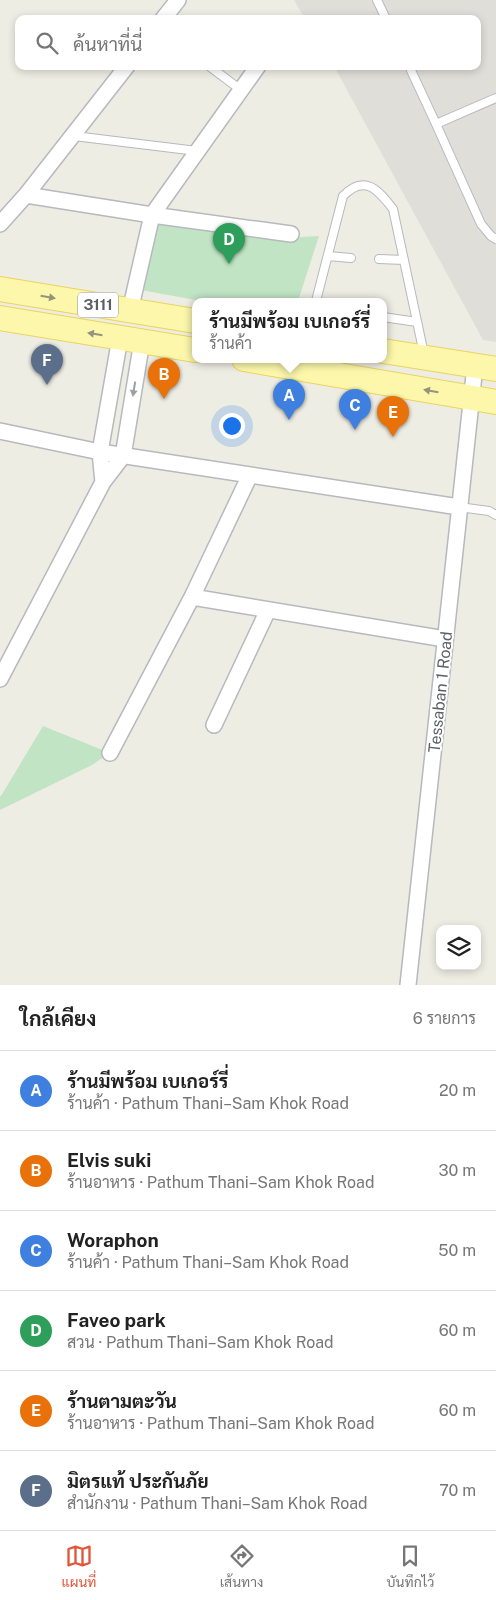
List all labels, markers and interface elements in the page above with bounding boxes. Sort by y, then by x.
search box [15,15,481,70]
icon: search [33,29,61,57]
text: ค้นหาที่นี่ [73,33,142,55]
pin: D [213,223,245,264]
road number: 3111 [78,292,118,318]
one-way arrow [40,293,56,301]
popup [192,298,387,363]
text: ร้านมีพร้อม เบเกอร์รี่ [209,310,370,332]
one-way arrow [87,329,103,337]
text: ร้านค้า [209,334,252,353]
pin: F [31,344,63,385]
pin: B [148,358,180,399]
pin: A [273,379,305,420]
one-way arrow [130,381,138,397]
one-way arrow [422,387,438,395]
pin: C [339,389,371,430]
pin: E [377,396,409,437]
your location [219,413,245,439]
street label: Tessaban 1 Road [425,630,456,754]
map controls [436,925,481,970]
button: layers [436,925,481,970]
text: ใกล้เคียง [20,1006,96,1031]
text: 6 รายการ [413,1009,476,1028]
text: ร้านมีพร้อม เบเกอร์รี่ [67,1070,228,1092]
text: A [30,1081,42,1100]
text: 20 m [439,1081,476,1100]
text: ร้านค้า · Pathum Thani–Sam Khok Road [67,1094,349,1113]
text: Elvis suki [67,1149,151,1171]
text: B [31,1161,41,1180]
text: 30 m [439,1161,476,1180]
text: ร้านอาหาร · Pathum Thani–Sam Khok Road [67,1173,374,1192]
text: Woraphon [67,1229,159,1251]
text: C [30,1241,42,1260]
text: 50 m [438,1241,476,1260]
text: ร้านค้า · Pathum Thani–Sam Khok Road [67,1253,349,1272]
text: Faveo park [67,1309,166,1331]
text: D [30,1321,42,1340]
text: 60 m [439,1321,476,1340]
text: สวน · Pathum Thani–Sam Khok Road [67,1333,334,1352]
text: ร้านตามตะวัน [67,1390,177,1412]
text: E [31,1401,41,1420]
text: 60 m [439,1401,476,1420]
text: ร้านอาหาร · Pathum Thani–Sam Khok Road [67,1414,374,1433]
text: มิตรแท้ ประกันภัย [67,1470,209,1492]
text: F [31,1481,41,1500]
text: 70 m [439,1481,476,1500]
text: สำนักงาน · Pathum Thani–Sam Khok Road [67,1494,368,1513]
tab: แผนที่ [62,1542,97,1590]
tab: เส้นทาง [220,1542,263,1590]
tab: บันทึกไว้ [387,1542,434,1590]

